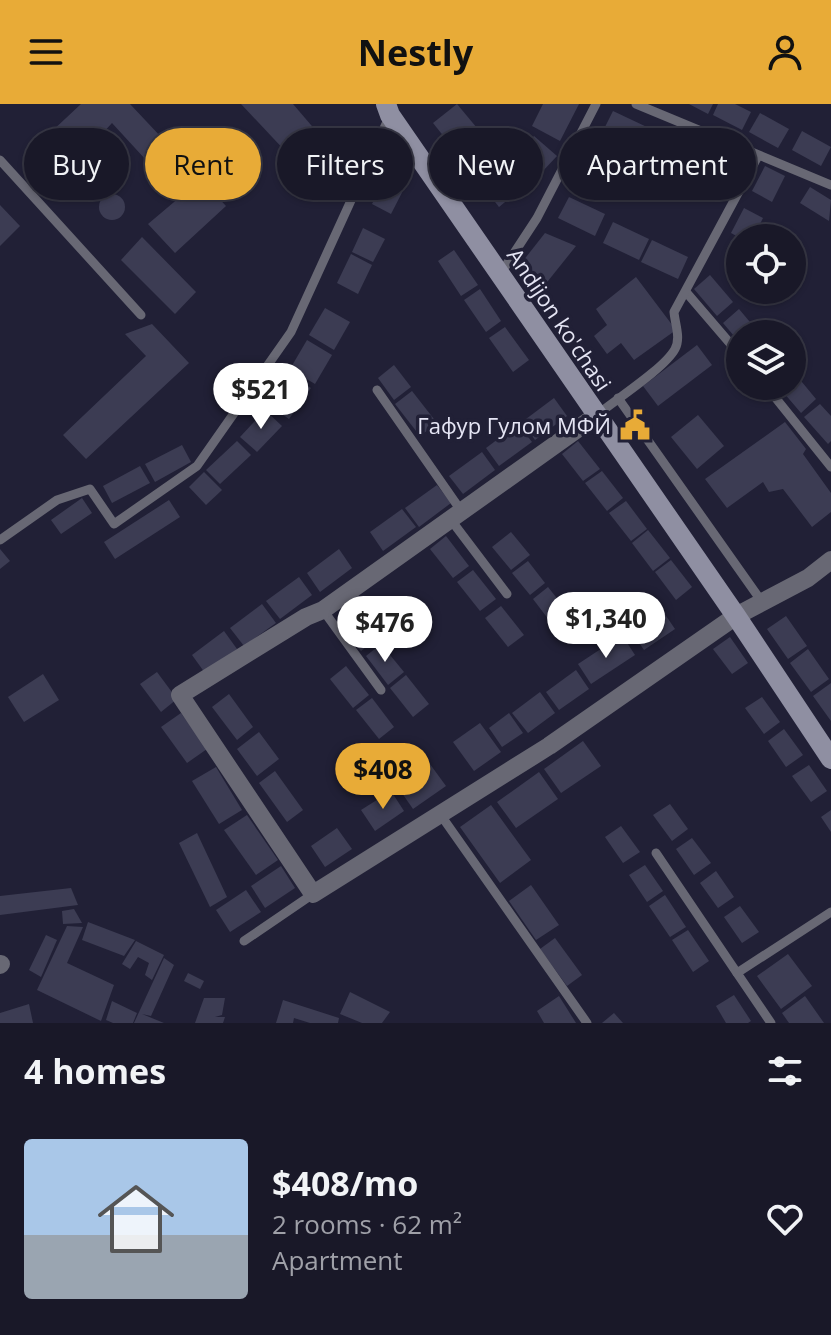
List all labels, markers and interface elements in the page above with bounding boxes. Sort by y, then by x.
text: Nestly [358,28,473,77]
icon: menu [24,30,68,74]
icon: person [763,30,807,74]
chip: Buy [24,128,129,200]
chip: Rent [145,128,261,200]
chip: Filters [277,128,413,200]
chip: New [429,128,543,200]
chip: Apartment [559,128,756,200]
map controls [726,224,806,400]
button: locate [726,224,806,304]
street label: Andijon ko'chasi [501,242,619,396]
button: layers [726,320,806,400]
pin: $521 [214,363,308,431]
text: $521 [231,371,291,407]
public building icon: Гафур Гулом МФЙ [618,408,652,442]
place label: Гафур Гулом МФЙ [417,410,611,440]
pin: $1,340 [541,592,671,660]
pin: $476 [338,596,432,664]
text: $1,340 [565,600,647,636]
text: $476 [355,604,415,640]
pin: $408 [336,743,430,811]
text: $408 [353,751,413,787]
text: 4 homes [24,1048,166,1094]
icon: filters [763,1049,807,1093]
text: $408/mo [272,1160,418,1206]
icon: home [88,1171,184,1267]
icon: heart [763,1197,807,1241]
text: 2 rooms · 62 m² [272,1206,462,1242]
text: Apartment [272,1242,403,1278]

